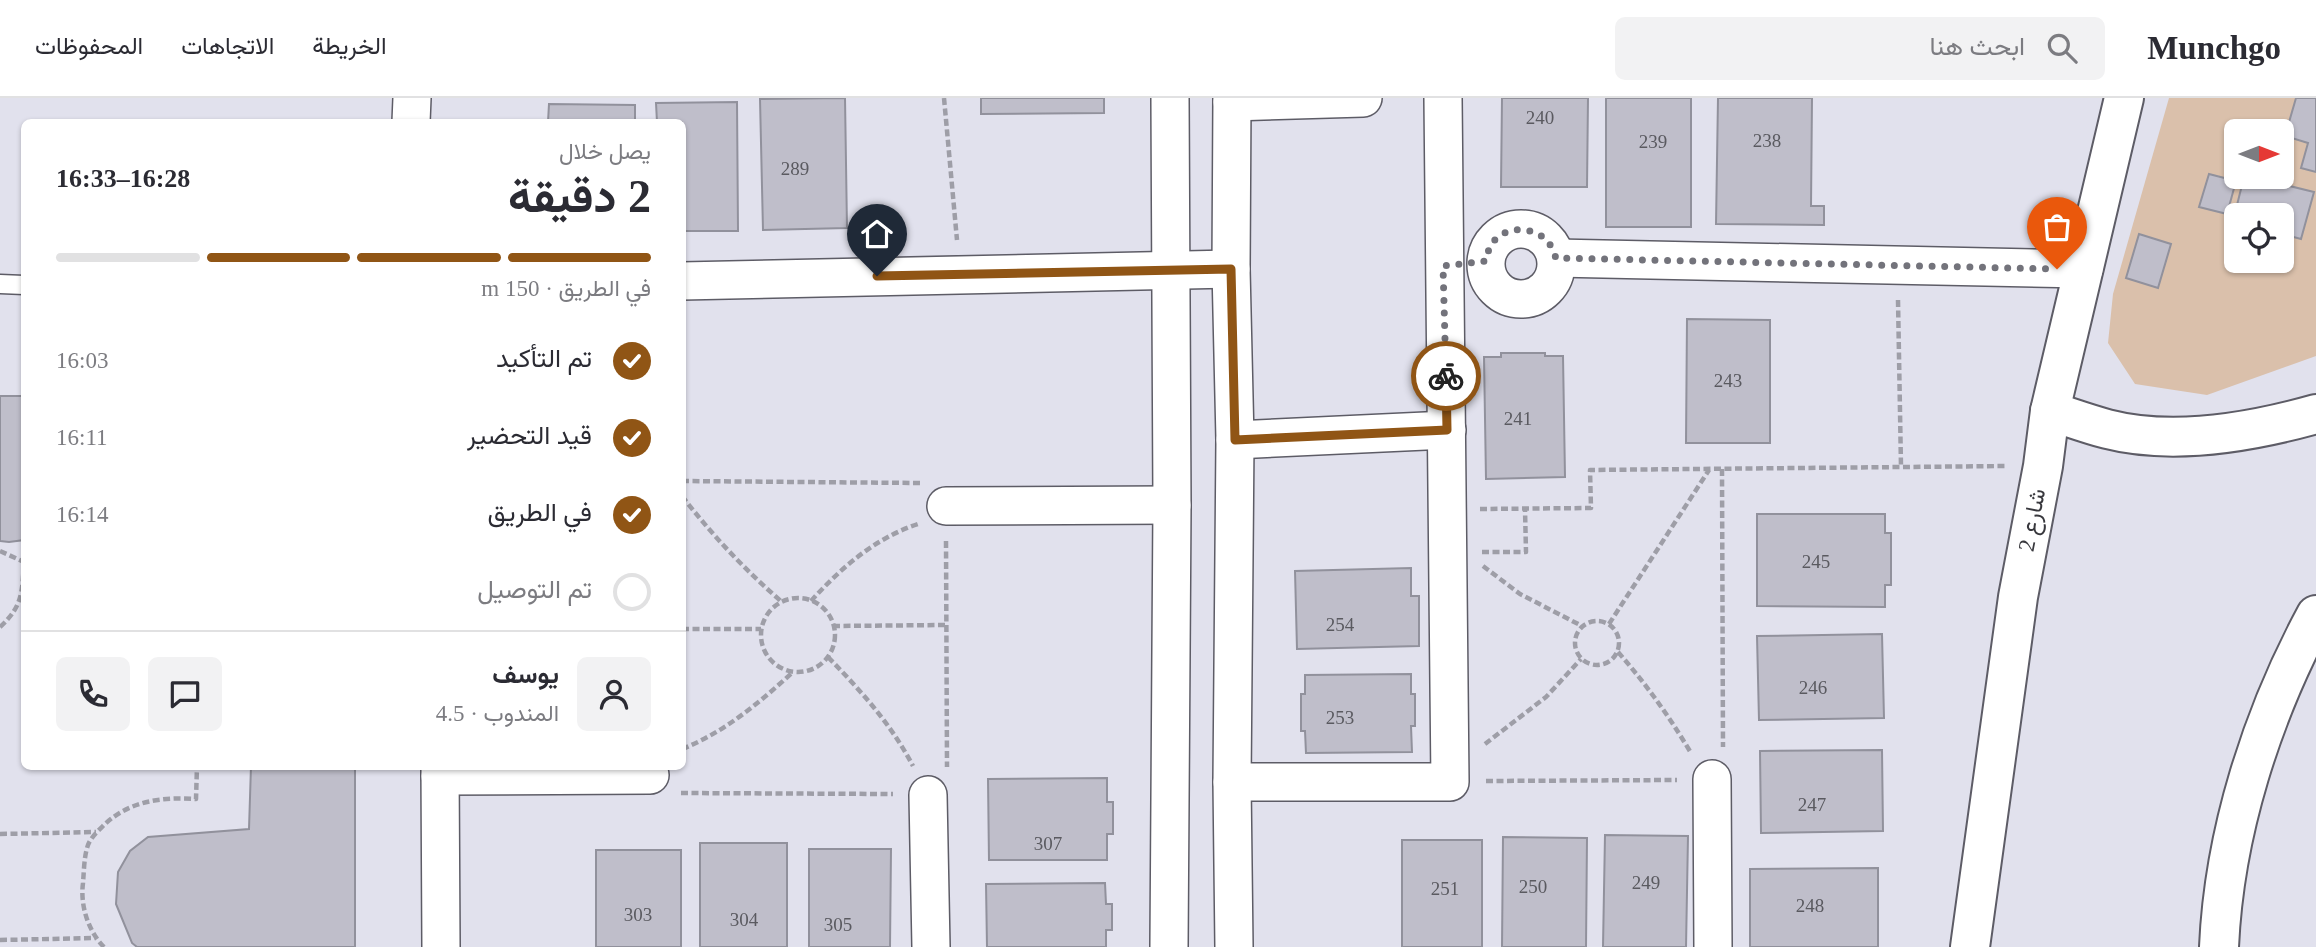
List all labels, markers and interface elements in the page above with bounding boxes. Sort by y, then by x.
search box [1615,17,2105,80]
icon: search [2043,29,2081,67]
text: Munchgo [2147,30,2281,66]
text: ابحث هنا [1929,32,2025,61]
text: المحفوظات [35,33,143,59]
text: الاتجاهات [181,33,274,59]
text: الخريطة [312,33,387,59]
house number: 240 [1526,107,1554,128]
north arrow [2224,119,2294,189]
map controls [2224,119,2294,273]
house number: 238 [1753,130,1781,151]
house number: 239 [1639,131,1667,152]
text: يصل خلال [559,139,651,164]
house number: 289 [781,158,809,179]
text: 16:28–16:33 [56,164,190,193]
text: 2 دقيقة [508,171,651,222]
pin [2027,197,2087,269]
button: locate [2224,203,2294,273]
pin [847,204,907,276]
icon: bag [2038,208,2076,246]
icon: home [858,215,896,253]
text: في الطريق · 150 m [481,276,651,301]
courier [1411,341,1481,411]
icon: check [613,342,651,380]
text: تم التأكيد [496,344,592,373]
text: 16:03 [56,348,108,373]
icon: bike [1427,357,1465,395]
house number: 243 [1714,370,1742,391]
house number: 241 [1504,408,1532,429]
icon: check [613,419,651,457]
text: قيد التحضير [467,421,592,450]
text: 16:11 [56,425,108,450]
street label: شارع 2 [2014,486,2053,554]
icon: check [613,496,651,534]
text: في الطريق [487,498,592,527]
text: 16:14 [56,502,108,527]
house number: 245 [1802,551,1830,572]
text: تم التوصيل [477,575,592,604]
house number: 254 [1326,614,1355,635]
button: phone [56,657,130,731]
button: chat [148,657,222,731]
button: person [577,657,651,731]
text: يوسف [492,660,559,689]
house number: 246 [1799,677,1827,698]
text: المندوب · 4.5 [436,701,559,726]
house number: 253 [1326,707,1354,728]
house number: 247 [1798,794,1826,815]
house number: 307 [1034,833,1062,854]
house number: 249 [1632,872,1660,893]
house number: 250 [1519,876,1547,897]
house number: 251 [1431,878,1459,899]
house number: 248 [1796,895,1824,916]
house number: 303 [624,904,652,925]
house number: 304 [730,909,759,930]
house number: 305 [824,914,852,935]

